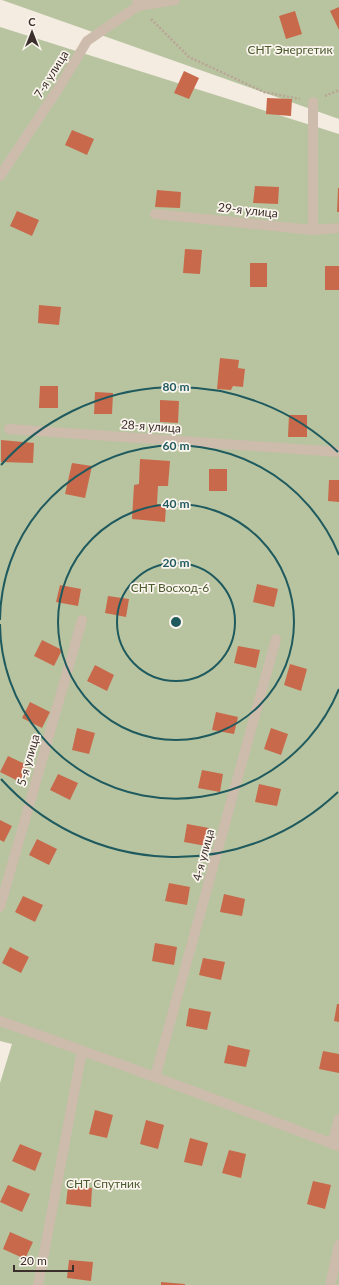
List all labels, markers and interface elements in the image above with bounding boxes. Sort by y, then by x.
north arrow [12,12,52,52]
text: С [28,15,36,28]
park label: СНТ Энергетик [247,42,333,57]
street label: 7-я улица [31,47,71,101]
street label: 29-я улица [217,199,279,221]
text: 80 m [163,379,189,394]
street label: 28-я улица [120,416,182,436]
text: 60 m [163,438,189,453]
text: 40 m [163,496,189,511]
text: 20 m [163,555,189,570]
park label: СНТ Восход-6 [131,580,209,595]
centre of rings [169,615,183,629]
street label: 5-я улица [13,732,43,788]
street label: 4-я улица [189,827,217,883]
park label: СНТ Спутник [66,1176,141,1191]
scale bar [14,1247,73,1273]
text: 20 m [20,1253,47,1268]

